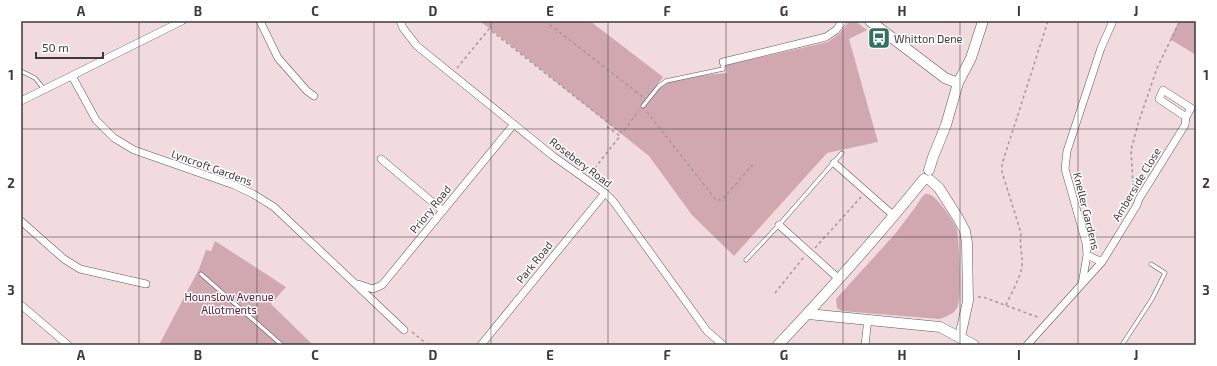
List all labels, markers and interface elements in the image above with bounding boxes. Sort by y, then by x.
text: A [77,3,86,19]
text: B [194,3,202,19]
text: C [311,3,319,19]
text: D [429,3,438,19]
text: E [546,3,554,19]
text: F [663,3,671,19]
text: G [780,3,788,19]
text: H [898,3,907,19]
text: I [1017,3,1021,19]
text: J [1134,3,1138,19]
bus stop icon: Whitton Dene [866,25,892,51]
place label: Whitton Dene [894,32,963,45]
scale bar [36,34,103,60]
text: 50 m [42,40,69,54]
text: 1 [8,67,14,83]
text: 1 [1203,67,1209,83]
street label: Rosebery Road [547,134,615,190]
street label: Amberside Close [1109,145,1163,223]
street label: Lyncroft Gardens [170,146,255,188]
street label: Kneller Gardens [1071,171,1103,251]
text: 2 [7,175,15,191]
text: 2 [1202,175,1210,191]
street label: Priory Road [407,183,453,235]
street label: Park Road [513,238,555,286]
text: 3 [7,282,15,298]
text: 3 [1202,282,1210,298]
park label: Hounslow Avenue Allotments [184,290,274,316]
text: A [77,347,86,363]
text: B [194,347,202,363]
text: C [311,347,319,363]
text: D [429,347,438,363]
text: E [546,347,554,363]
text: F [663,347,671,363]
text: G [780,347,788,363]
text: H [898,347,907,363]
text: I [1017,347,1021,363]
text: J [1134,347,1138,363]

